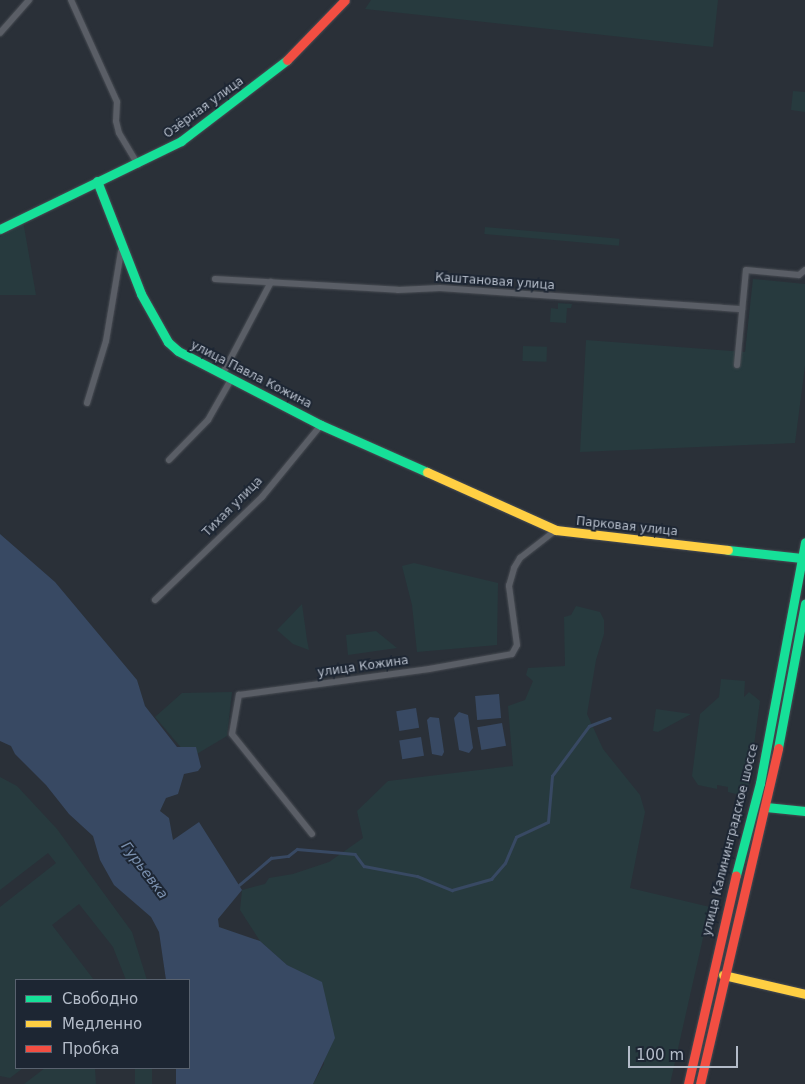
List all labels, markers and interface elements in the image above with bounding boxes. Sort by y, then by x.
street label: Озёрная улица [161,74,247,142]
street label: Каштановая улица [435,271,555,293]
street label: улица Павла Кожина [188,338,314,412]
street label: Тихая улица [200,474,266,540]
street label: Парковая улица [575,515,679,539]
street label: улица Кожина [317,653,409,681]
street label: улица Калининградское шоссе [700,742,762,938]
water label: Гурьевка [118,838,172,902]
legend [15,979,190,1069]
text: Свободно [62,990,138,1008]
text: Медленно [62,1015,142,1033]
scale bar [630,1036,740,1068]
text: Пробка [62,1040,119,1058]
text: 100 m [636,1046,684,1064]

